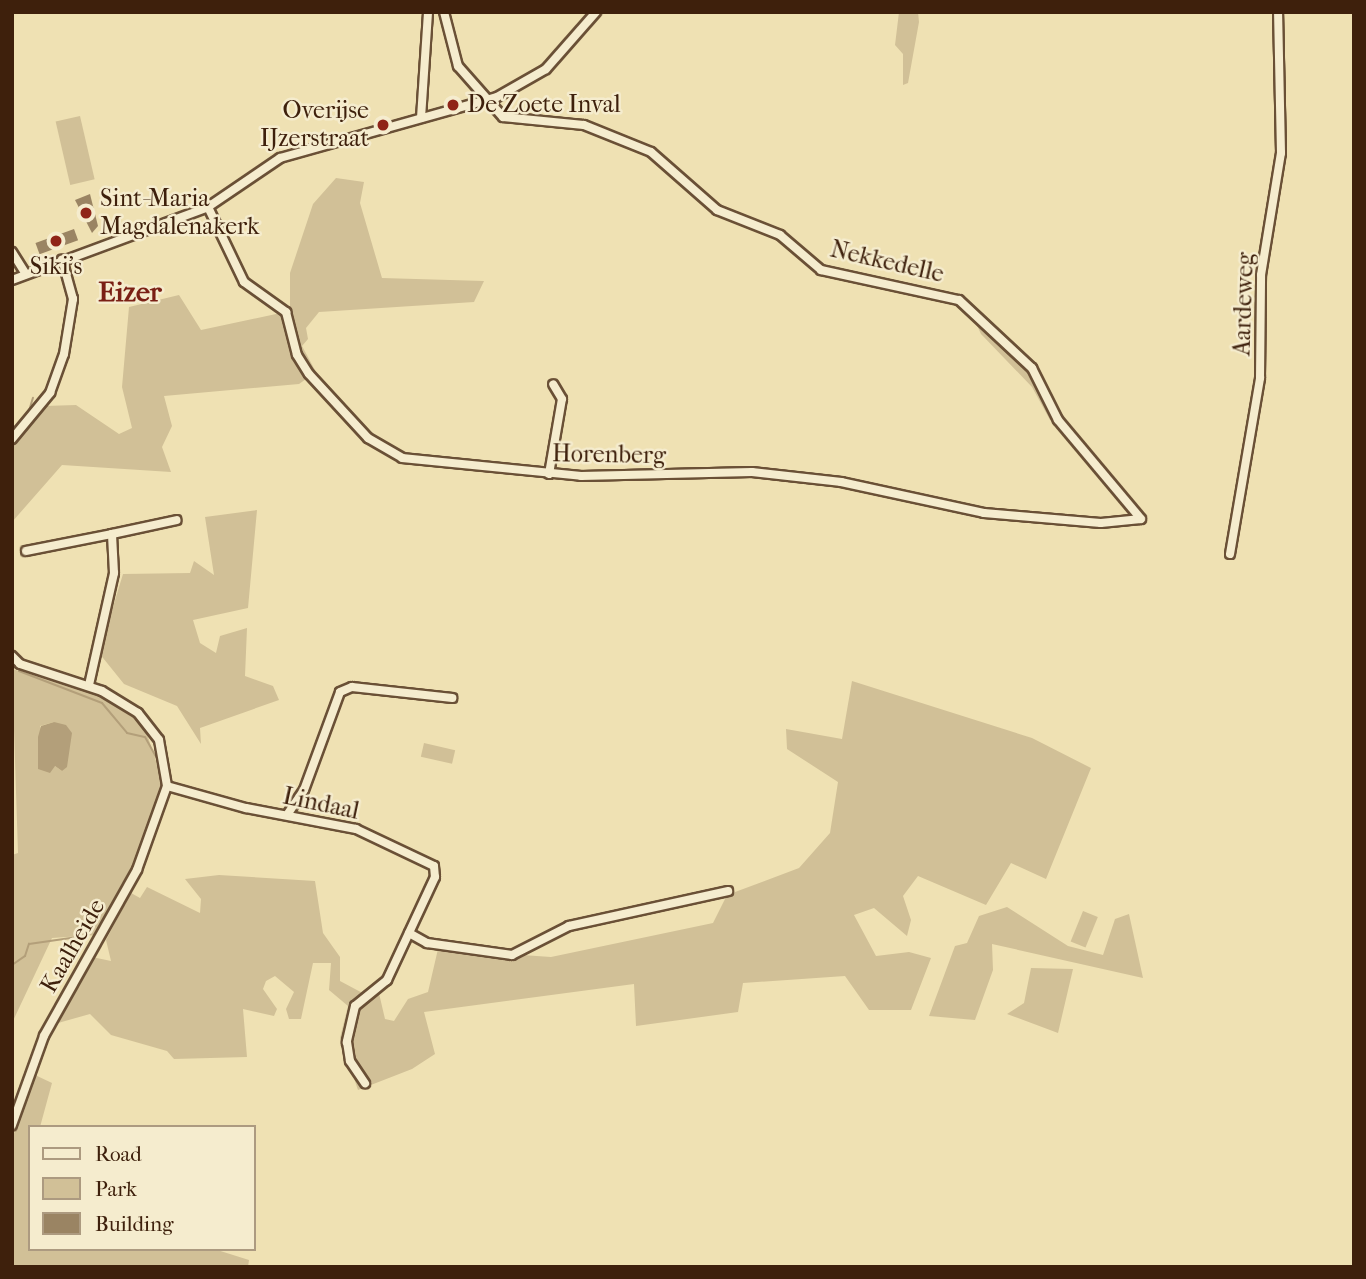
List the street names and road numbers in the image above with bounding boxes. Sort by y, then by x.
street label: Nekkedelle [827,235,947,289]
street label: Aardeweg [1228,252,1260,356]
street label: Horenberg [552,440,666,470]
street label: Lindaal [280,782,362,826]
street label: Kaalheide [35,894,111,998]

